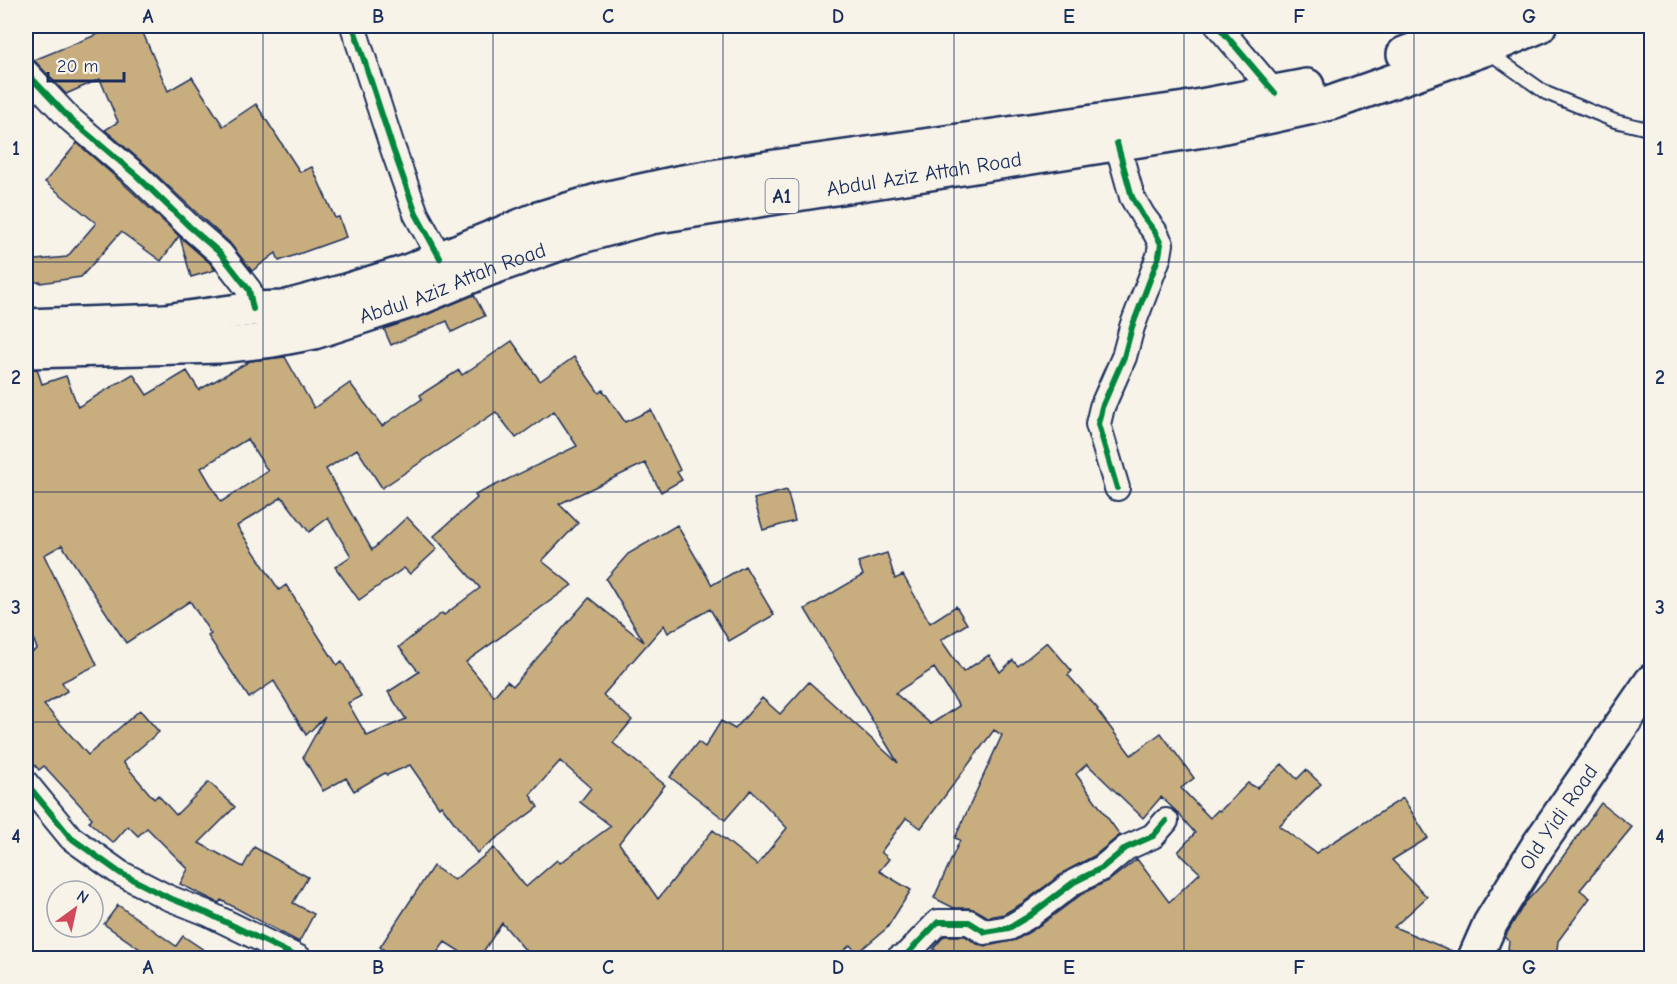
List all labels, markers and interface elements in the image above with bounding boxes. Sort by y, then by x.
text: A [142,5,154,28]
text: B [372,5,384,28]
text: C [602,5,614,28]
text: D [832,5,844,28]
text: E [1063,5,1075,28]
text: F [1293,5,1305,28]
text: G [1522,5,1536,28]
scale bar [48,45,124,83]
text: 20 m [57,56,98,77]
text: 1 [12,137,20,160]
text: 1 [1656,137,1664,160]
street label: Abdul Aziz Attah Road [825,147,1023,201]
road number: A1 [766,179,798,213]
street label: Abdul Aziz Attah Road [356,237,549,329]
text: 2 [11,366,21,389]
text: 2 [1655,366,1665,389]
text: 3 [11,596,21,619]
text: 3 [1655,596,1665,619]
street label: Old Yidi Road [1514,760,1603,874]
text: 4 [11,825,21,848]
text: 4 [1655,825,1665,848]
north arrow [45,879,105,939]
text: N [73,887,92,908]
text: A [142,956,154,979]
text: B [372,956,384,979]
text: C [602,956,614,979]
text: D [832,956,844,979]
text: E [1063,956,1075,979]
text: F [1293,956,1305,979]
text: G [1522,956,1536,979]

